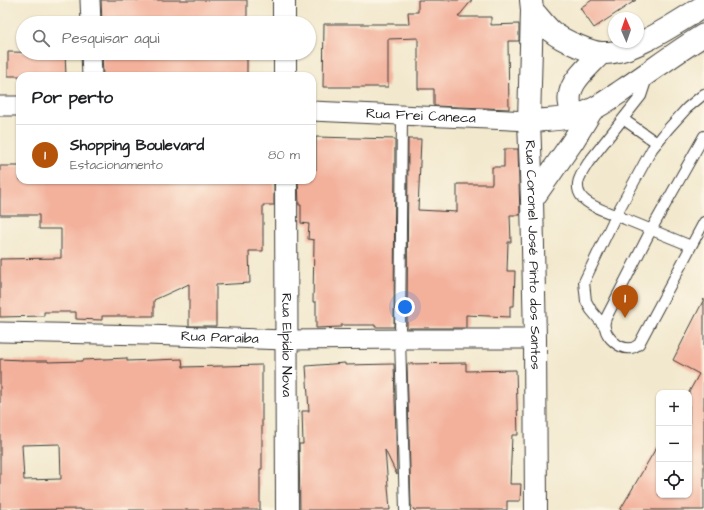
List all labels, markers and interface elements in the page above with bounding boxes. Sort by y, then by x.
north arrow [608,12,644,48]
search box [16,16,316,60]
icon: search [30,27,52,49]
text: Pesquisar aqui [62,28,159,49]
text: Por perto [32,86,113,110]
street label: Rua Frei Caneca [365,103,476,129]
text: Shopping Boulevard [70,135,204,156]
street label: Rua Coronel José Pinto dos Santos [520,140,545,370]
text: 1 [44,146,46,164]
text: 80 m [268,146,300,164]
text: Estacionamento [70,156,163,174]
pin: 1 [612,285,638,318]
street label: Rua Elpídio Nova [276,293,297,397]
your location [395,297,415,317]
street label: Rua Paraiba [181,326,259,349]
map controls [656,390,692,498]
button: + [656,390,692,426]
button: − [656,426,692,462]
button: locate [656,462,692,498]

